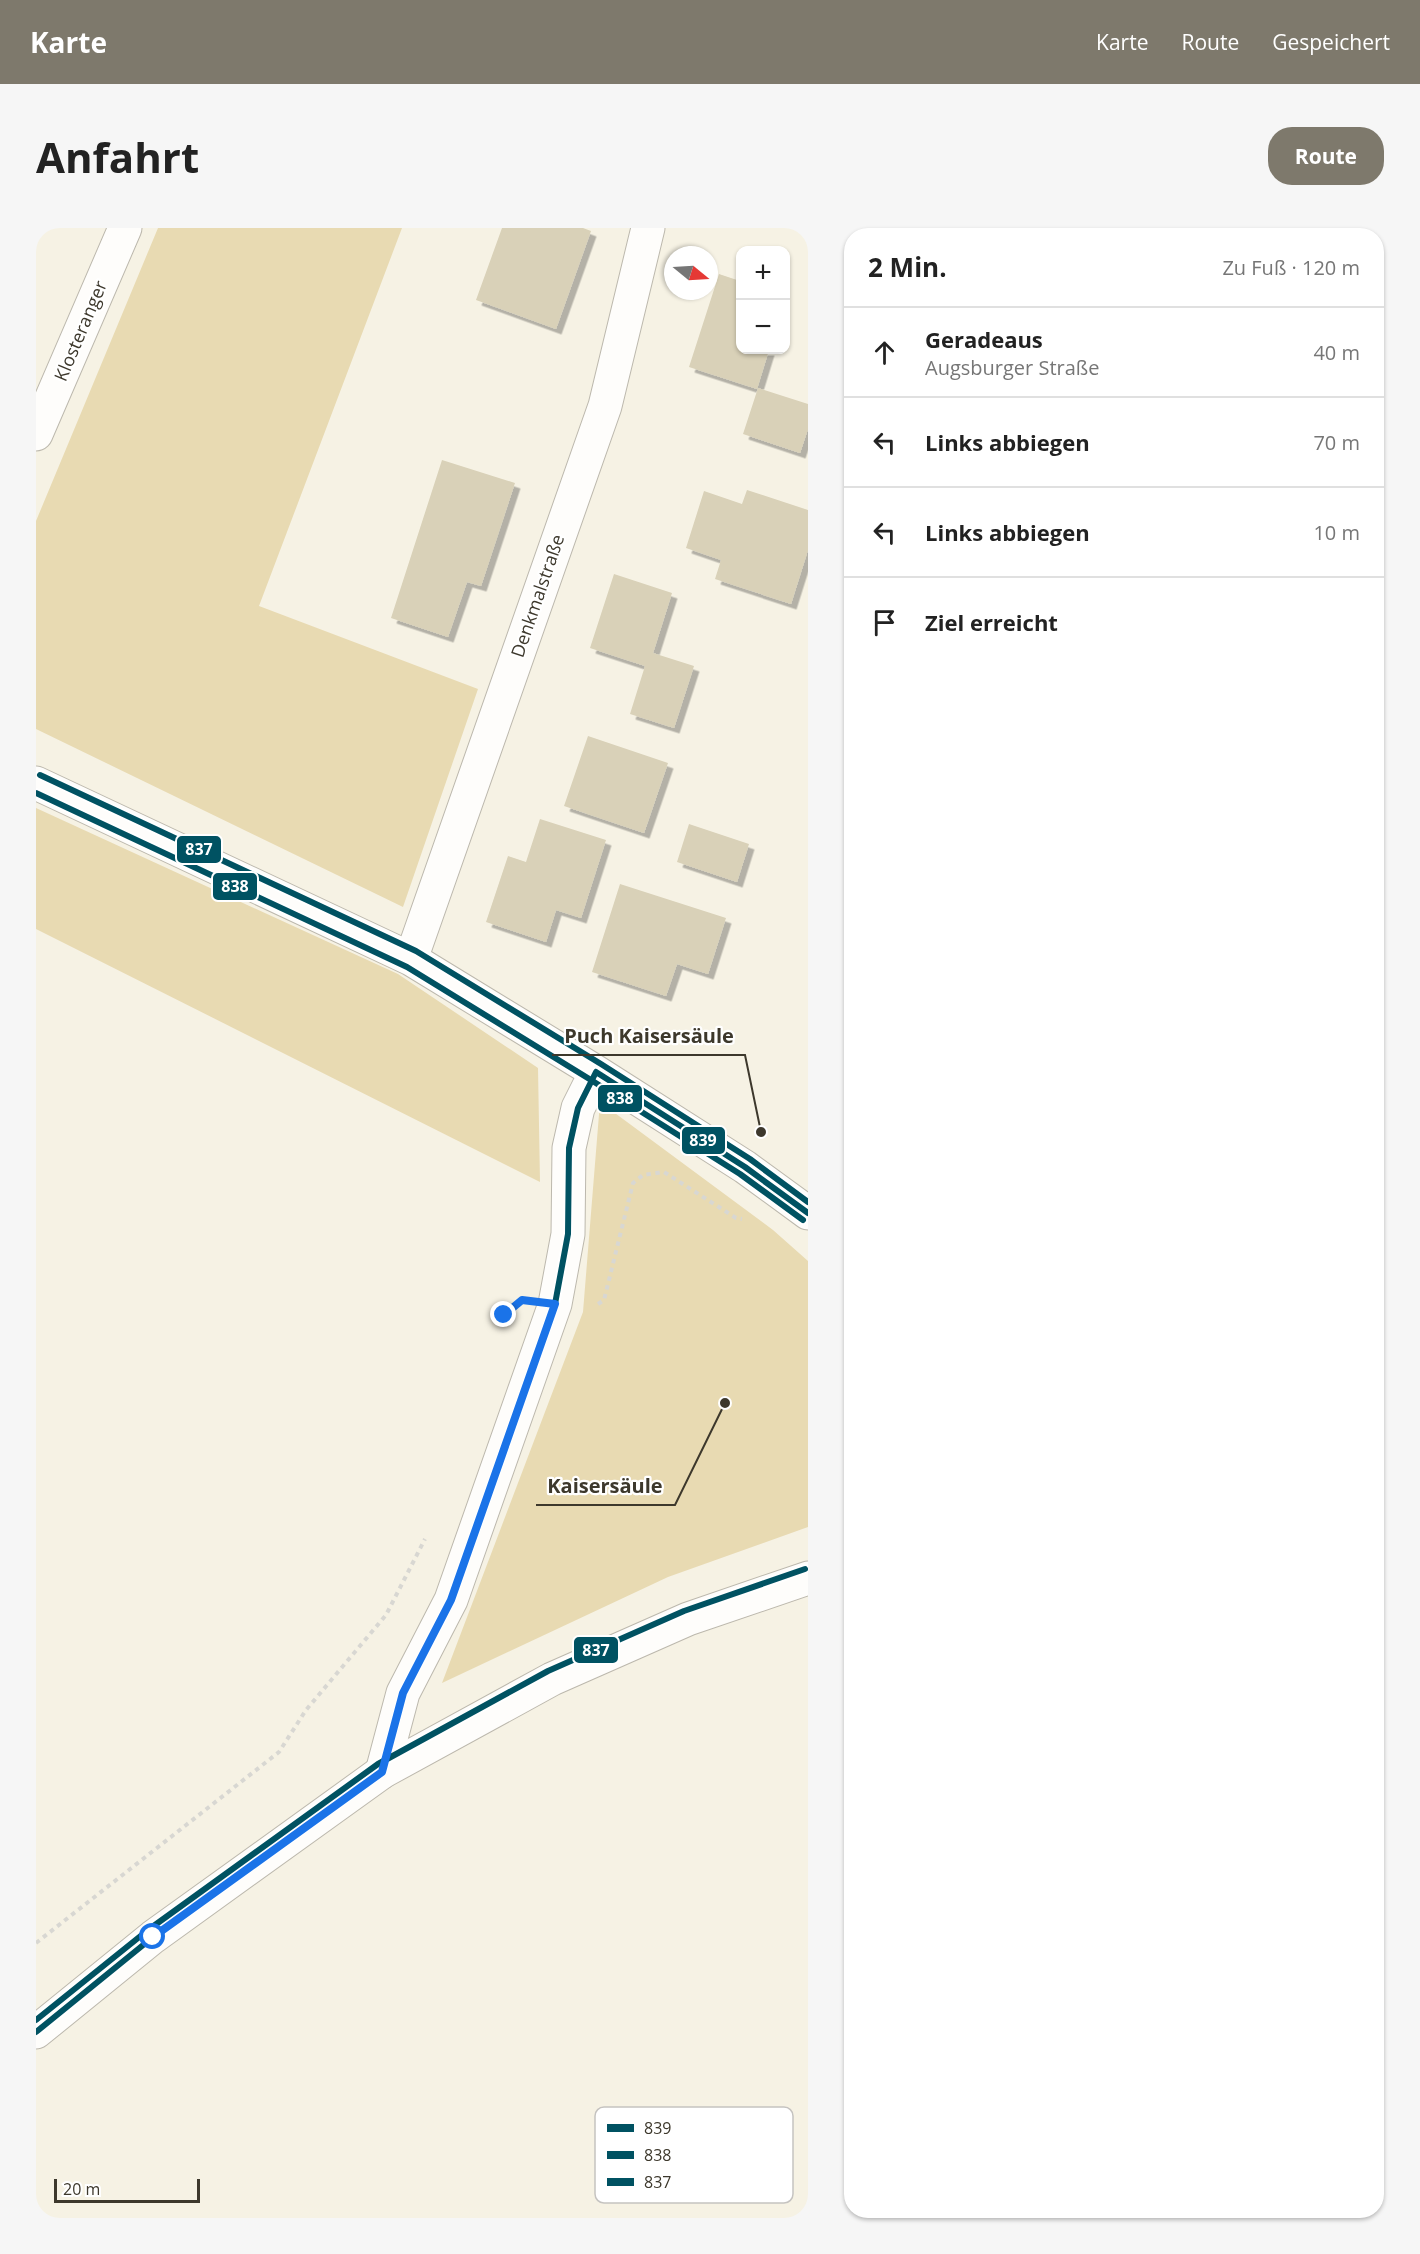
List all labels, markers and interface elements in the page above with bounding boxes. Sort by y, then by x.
text: Karte [30,23,107,61]
text: Karte [1096,28,1148,56]
text: Route [1181,28,1239,56]
text: Gespeichert [1272,28,1390,56]
button: Route [1268,127,1384,185]
text: Anfahrt [36,128,199,185]
north arrow [664,246,718,300]
map controls [736,246,790,354]
button: + [736,246,790,300]
text: 2 Min. [868,249,947,285]
text: Zu Fuß · 120 m [1222,254,1360,281]
street label: Klosteranger [48,276,112,385]
button: − [736,300,790,354]
text: Geradeaus [925,324,1043,354]
icon: ahead [868,336,901,369]
text: 40 m [1313,339,1360,366]
text: Augsburger Straße [925,354,1100,381]
icon: left [868,426,901,459]
text: Links abbiegen [925,427,1090,457]
text: 70 m [1313,429,1360,456]
icon: left [868,516,901,549]
text: Links abbiegen [925,517,1090,547]
text: 10 m [1313,519,1360,546]
street label: Denkmalstraße [505,531,569,660]
icon: arrive [868,606,901,639]
text: Ziel erreicht [925,607,1058,637]
line badge: 837 [176,835,222,864]
text: 837 [185,838,213,860]
line badge: 838 [212,872,258,901]
text: 838 [221,875,249,897]
callout: Puch Kaisersäule [552,1017,745,1055]
text: Puch Kaisersäule [564,1022,734,1049]
line badge: 838 [597,1084,643,1113]
text: 838 [606,1087,634,1109]
line badge: 839 [681,1126,726,1155]
text: 839 [689,1129,717,1151]
route end [490,1301,516,1327]
callout: Kaisersäule [536,1467,675,1505]
text: Kaisersäule [547,1472,663,1499]
line badge: 837 [573,1636,619,1664]
text: 837 [582,1639,610,1661]
route start [139,1923,165,1949]
legend [595,2107,793,2203]
text: 839 [644,2117,671,2139]
text: 838 [644,2144,671,2166]
text: 837 [644,2171,671,2193]
scale bar [54,2176,200,2204]
text: 20 m [63,2178,100,2200]

